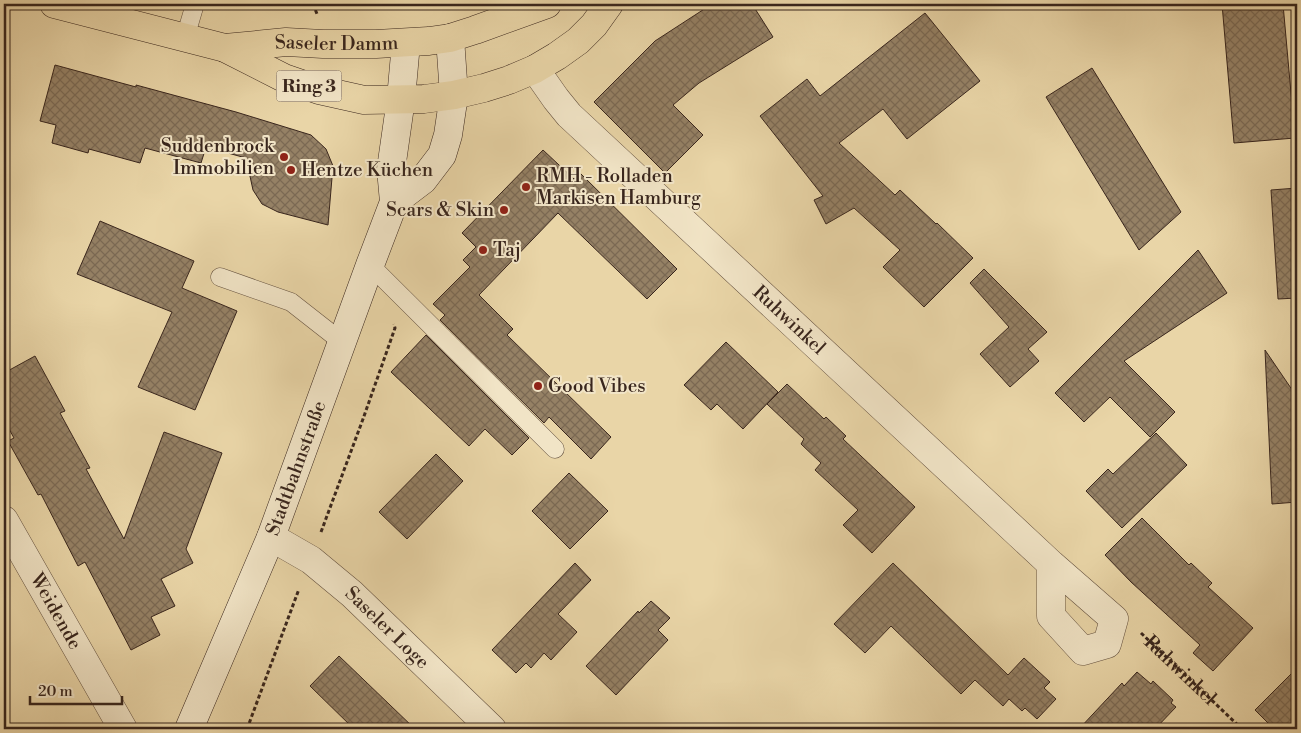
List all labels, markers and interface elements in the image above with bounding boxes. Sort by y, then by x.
street label: Saseler Damm [274,30,399,56]
road number: Ring 3 [276,70,342,102]
place label: Suddenbrock Immobilien [161,134,275,180]
marker: Suddenbrock Immobilien [278,151,290,163]
place label: Hentze Küchen [301,158,433,182]
marker: Hentze Küchen [285,164,297,176]
place label: RMH - Rolladen Markisen Hamburg [536,164,701,210]
marker: RMH - Rolladen Markisen Hamburg [520,181,532,193]
place label: Scars & Skin [386,198,494,222]
marker: Scars & Skin [498,204,510,216]
place label: Taj [493,238,521,262]
marker: Taj [477,244,489,256]
street label: Ruhwinkel [748,280,831,360]
place label: Good Vibes [548,374,646,398]
marker: Good Vibes [532,380,544,392]
street label: Stadtbahnstraße [261,398,332,539]
street label: Weidende [24,568,87,654]
street label: Saseler Loge [340,581,434,674]
street label: Ruhwinkel [1139,630,1222,710]
scale bar [30,673,122,705]
text: 20 m [38,682,73,701]

